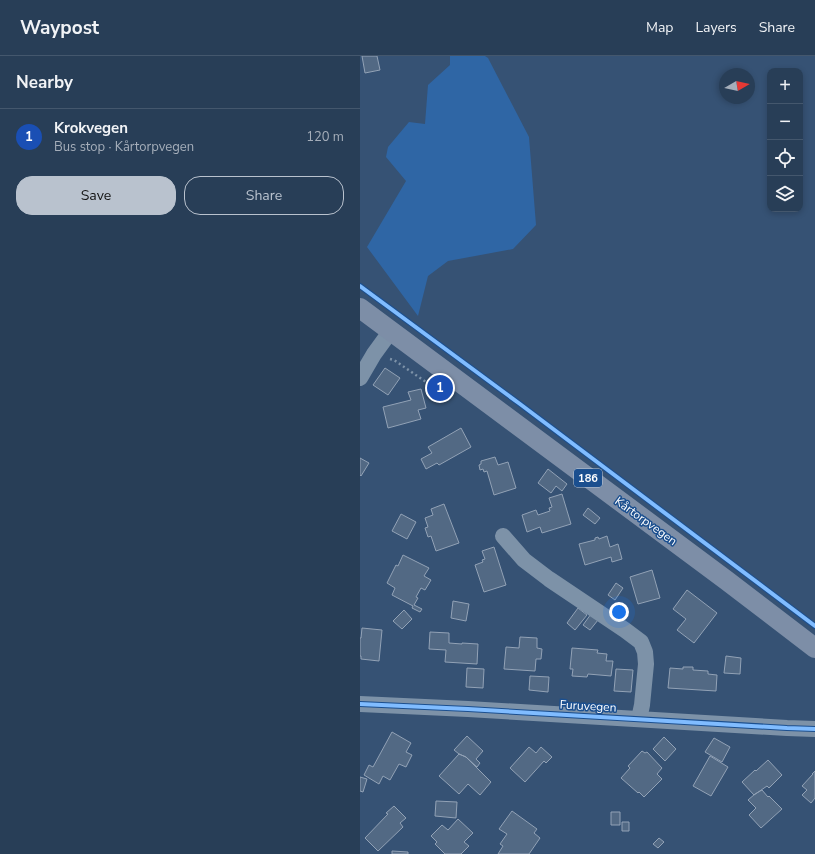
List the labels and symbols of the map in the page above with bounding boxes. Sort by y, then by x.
north arrow [719,68,755,104]
pin: 1 [427,373,453,403]
road number: 186 [574,469,602,487]
street label: Kårtorpvegen [612,493,680,549]
your location [609,602,629,622]
street label: Furuvegen [559,697,617,715]

